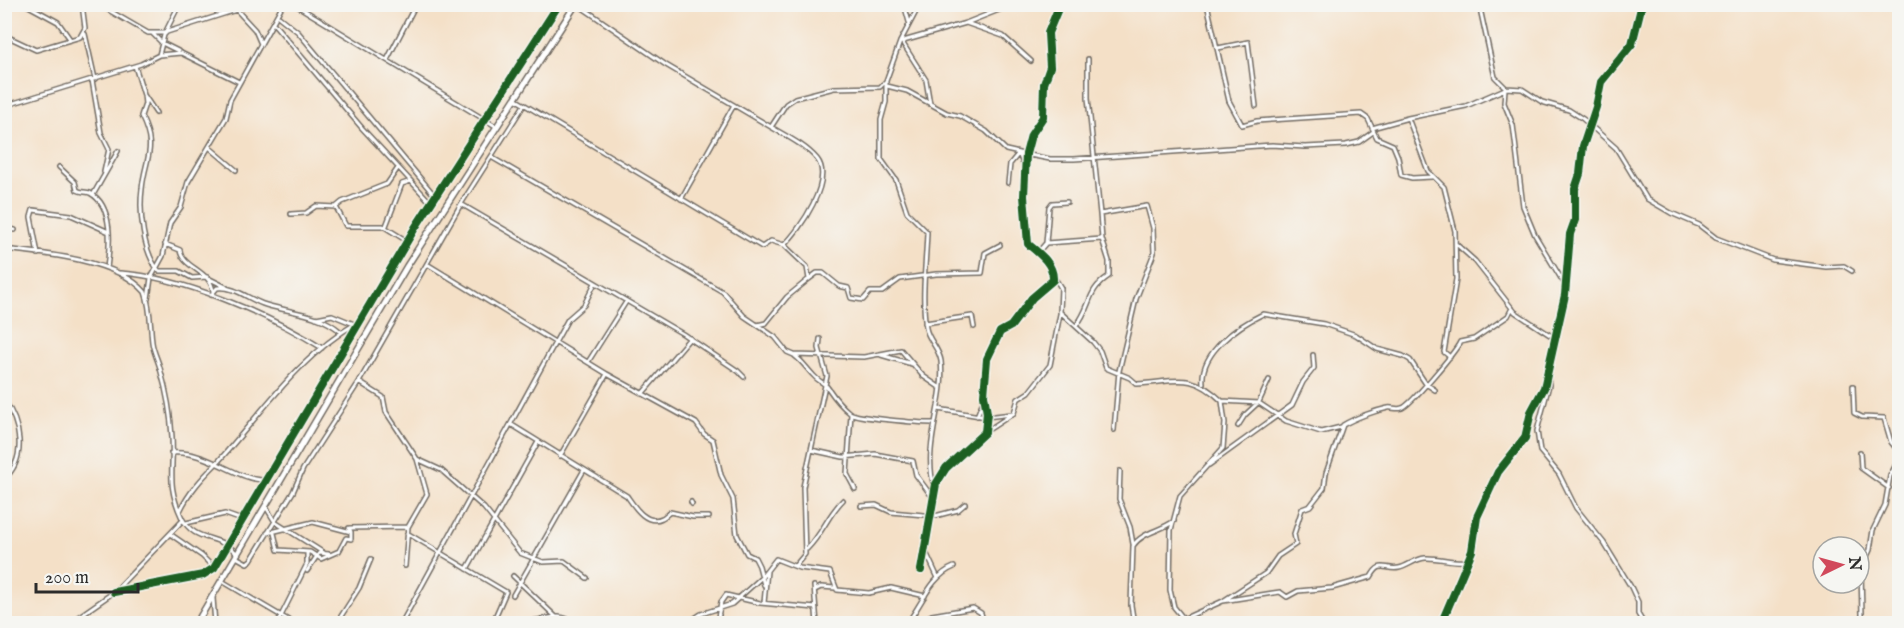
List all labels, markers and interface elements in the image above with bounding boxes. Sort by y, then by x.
north arrow [1811,535,1871,595]
text: N [1843,555,1865,572]
scale bar [36,556,138,594]
text: 200 m [45,567,89,590]

